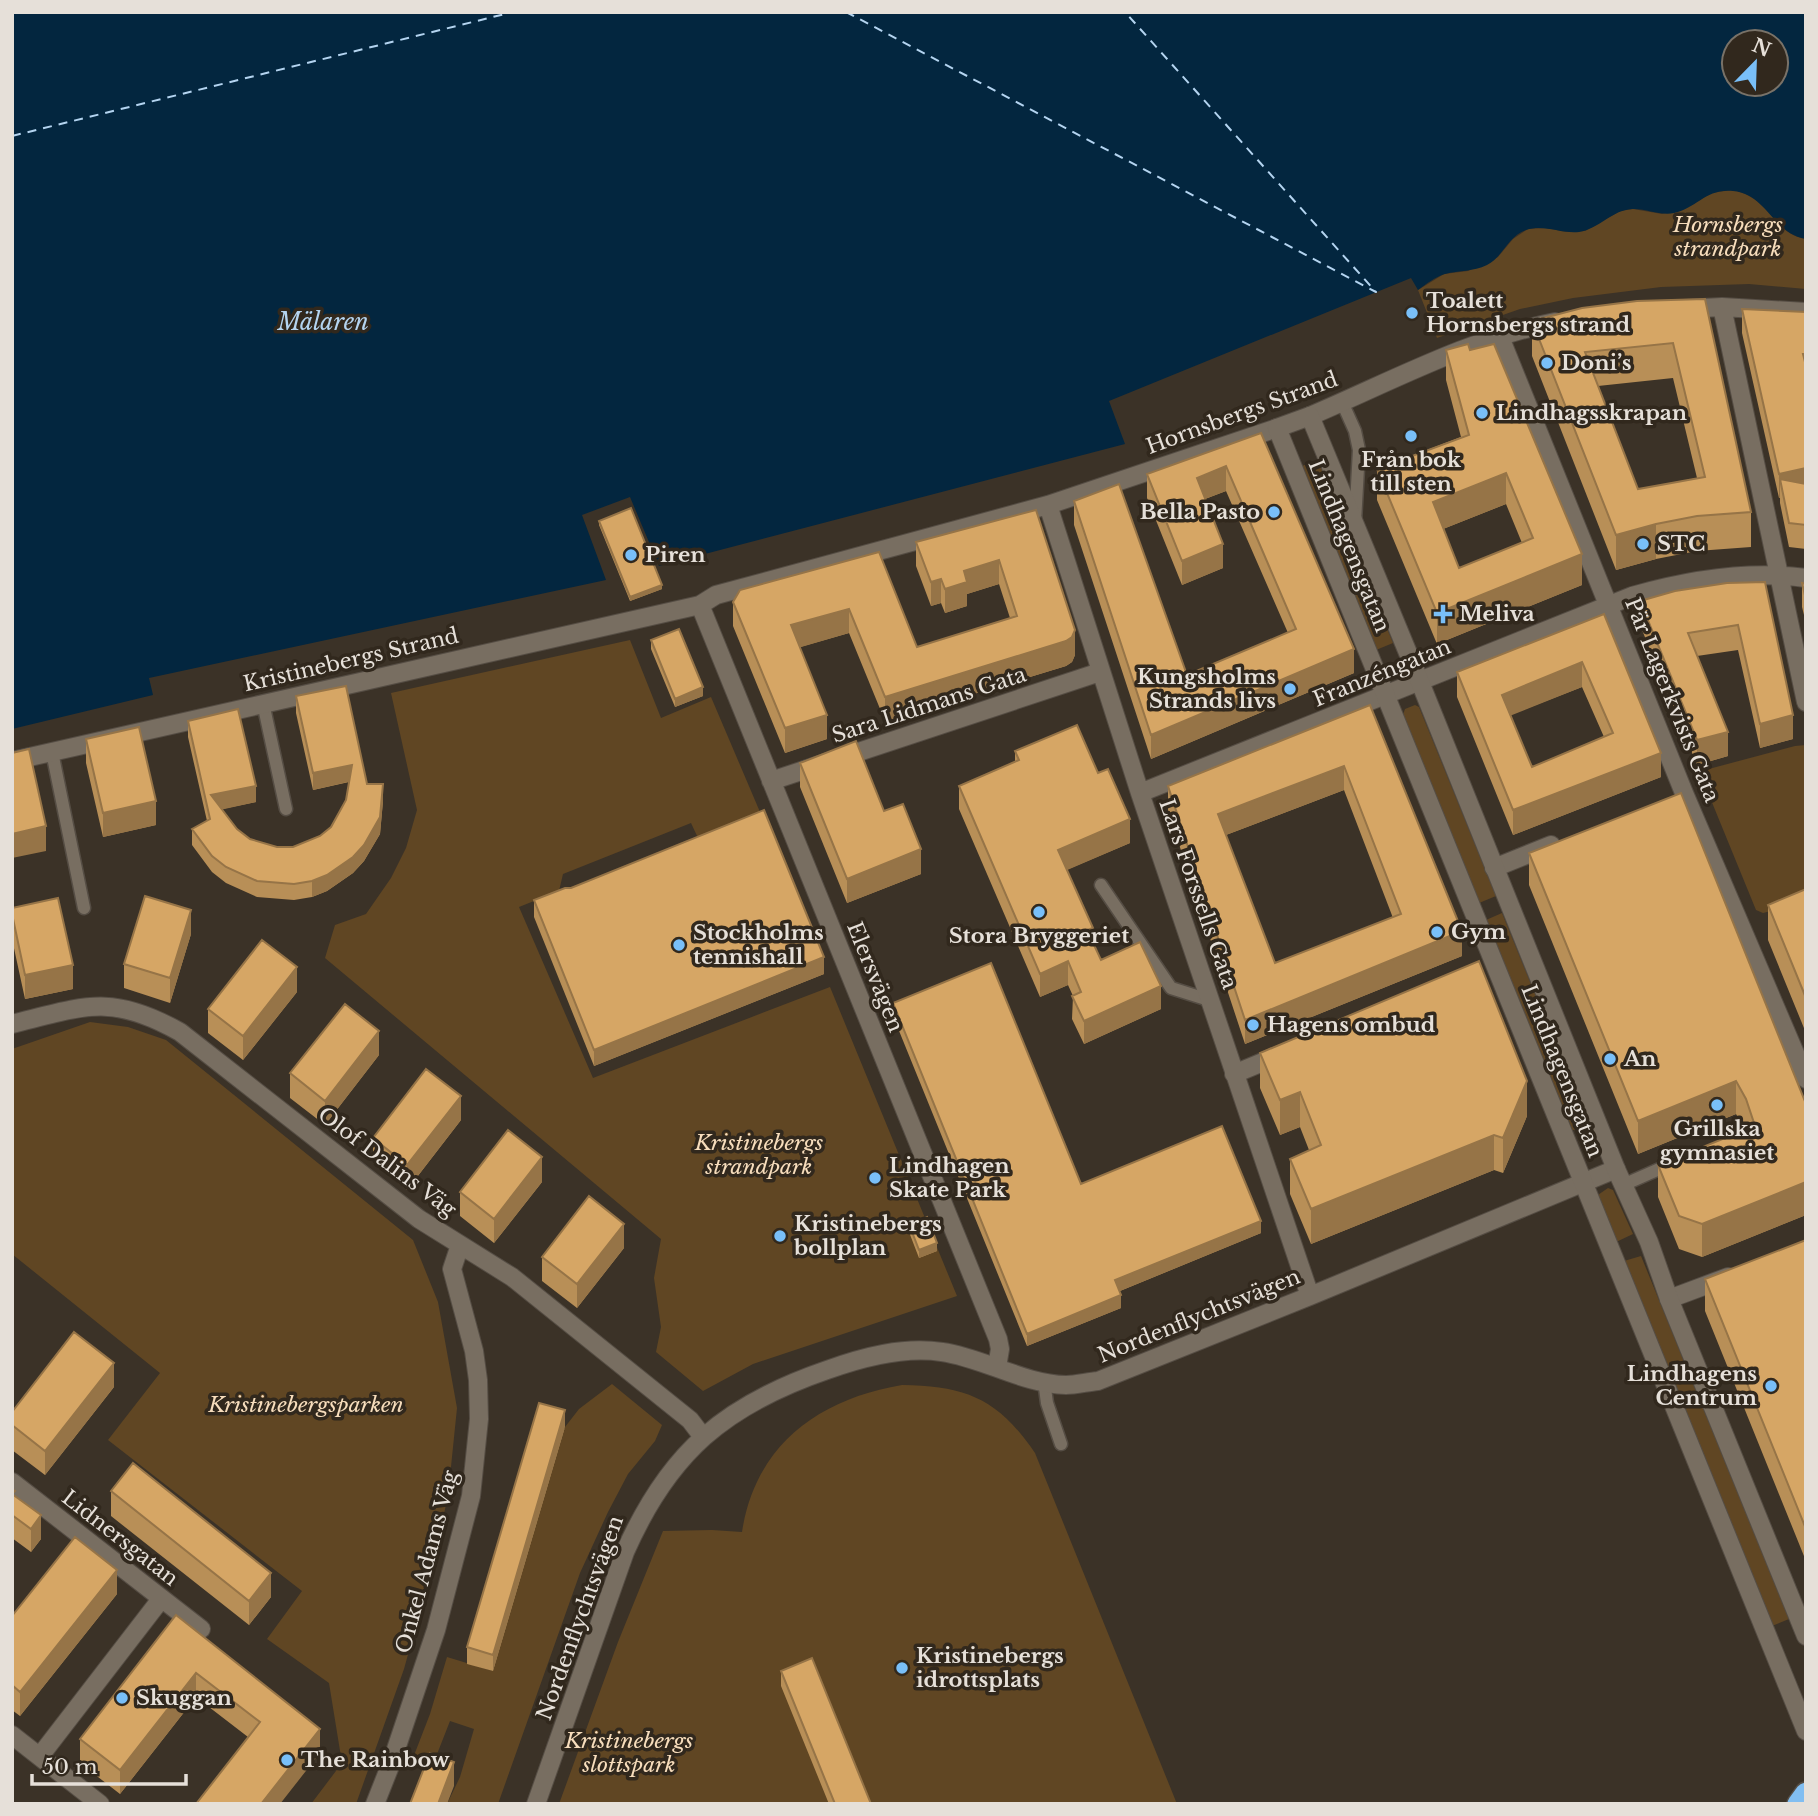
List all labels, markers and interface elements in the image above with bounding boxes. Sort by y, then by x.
north arrow [1720,28,1790,98]
text: N [1749,34,1774,62]
park label: Hornsbergs strandpark [1672,212,1783,262]
place label: Toalett Hornsbergs strand [1426,288,1630,338]
marker: Toalett Hornsbergs strand [1404,305,1420,321]
water label: Mälaren [276,308,369,336]
place label: Doni’s [1561,350,1632,376]
marker: Doni’s [1539,355,1555,371]
street label: Hornsbergs Strand [1143,366,1341,460]
place label: Lindhagsskrapan [1496,400,1687,426]
marker: Lindhagsskrapan [1474,405,1490,421]
marker: Från bok till sten [1403,428,1419,444]
place label: Från bok till sten [1361,447,1462,497]
street label: Lindhagensgatan [1302,456,1396,636]
place label: Bella Pasto [1140,499,1260,525]
marker: Bella Pasto [1266,504,1282,520]
place label: STC [1657,531,1705,557]
marker: STC [1635,536,1651,552]
place label: Piren [645,542,706,568]
marker: Piren [623,547,639,563]
street label: Pär Lagerkvists Gata [1619,594,1725,806]
place label: Meliva [1459,601,1535,627]
marker: Meliva [1433,604,1453,624]
street label: Kristinebergs Strand [241,623,461,697]
street label: Franzéngatan [1309,634,1455,712]
street label: Sara Lidmans Gata [828,661,1030,749]
place label: Kungsholms Strands livs [1137,664,1276,714]
marker: Kungsholms Strands livs [1282,681,1298,697]
street label: Lars Forssells Gata [1153,796,1243,993]
marker: Stora Bryggeriet [1031,904,1047,920]
street label: Elersvägen [841,918,909,1036]
place label: Gym [1451,919,1506,945]
place label: Stockholms tennishall [693,920,824,970]
place label: Stora Bryggeriet [949,923,1129,949]
marker: Gym [1429,924,1445,940]
marker: Stockholms tennishall [671,937,687,953]
street label: Lindhagensgatan [1515,981,1609,1161]
place label: Hagens ombud [1267,1012,1436,1038]
marker: Hagens ombud [1245,1017,1261,1033]
place label: An [1623,1046,1656,1072]
marker: An [1602,1051,1618,1067]
marker: Grillska gymnasiet [1709,1097,1725,1113]
street label: Olof Dalins Väg [313,1101,462,1223]
place label: Grillska gymnasiet [1660,1116,1774,1166]
park label: Kristinebergs strandpark [694,1130,823,1180]
place label: Lindhagen Skate Park [889,1153,1010,1203]
marker: Lindhagen Skate Park [867,1170,883,1186]
place label: Kristinebergs bollplan [793,1211,942,1261]
marker: Kristinebergs bollplan [772,1228,788,1244]
street label: Nordenflychtsvägen [1094,1264,1304,1368]
place label: Lindhagens Centrum [1627,1361,1757,1411]
marker: Lindhagens Centrum [1763,1378,1779,1394]
park label: Kristinebergsparken [207,1392,404,1418]
street label: Onkel Adams Väg [390,1467,464,1656]
street label: Lidnersgatan [56,1484,184,1592]
street label: Nordenflychtsvägen [531,1512,629,1724]
place label: Kristinebergs idrottsplats [916,1643,1064,1693]
marker: Kristinebergs idrottsplats [894,1660,910,1676]
place label: Skuggan [136,1685,232,1711]
marker: Skuggan [114,1690,130,1706]
park label: Kristinebergs slottspark [564,1728,693,1778]
scale bar [32,1742,186,1786]
place label: The Rainbow [301,1747,450,1773]
marker: The Rainbow [279,1752,295,1768]
text: 50 m [42,1754,98,1780]

